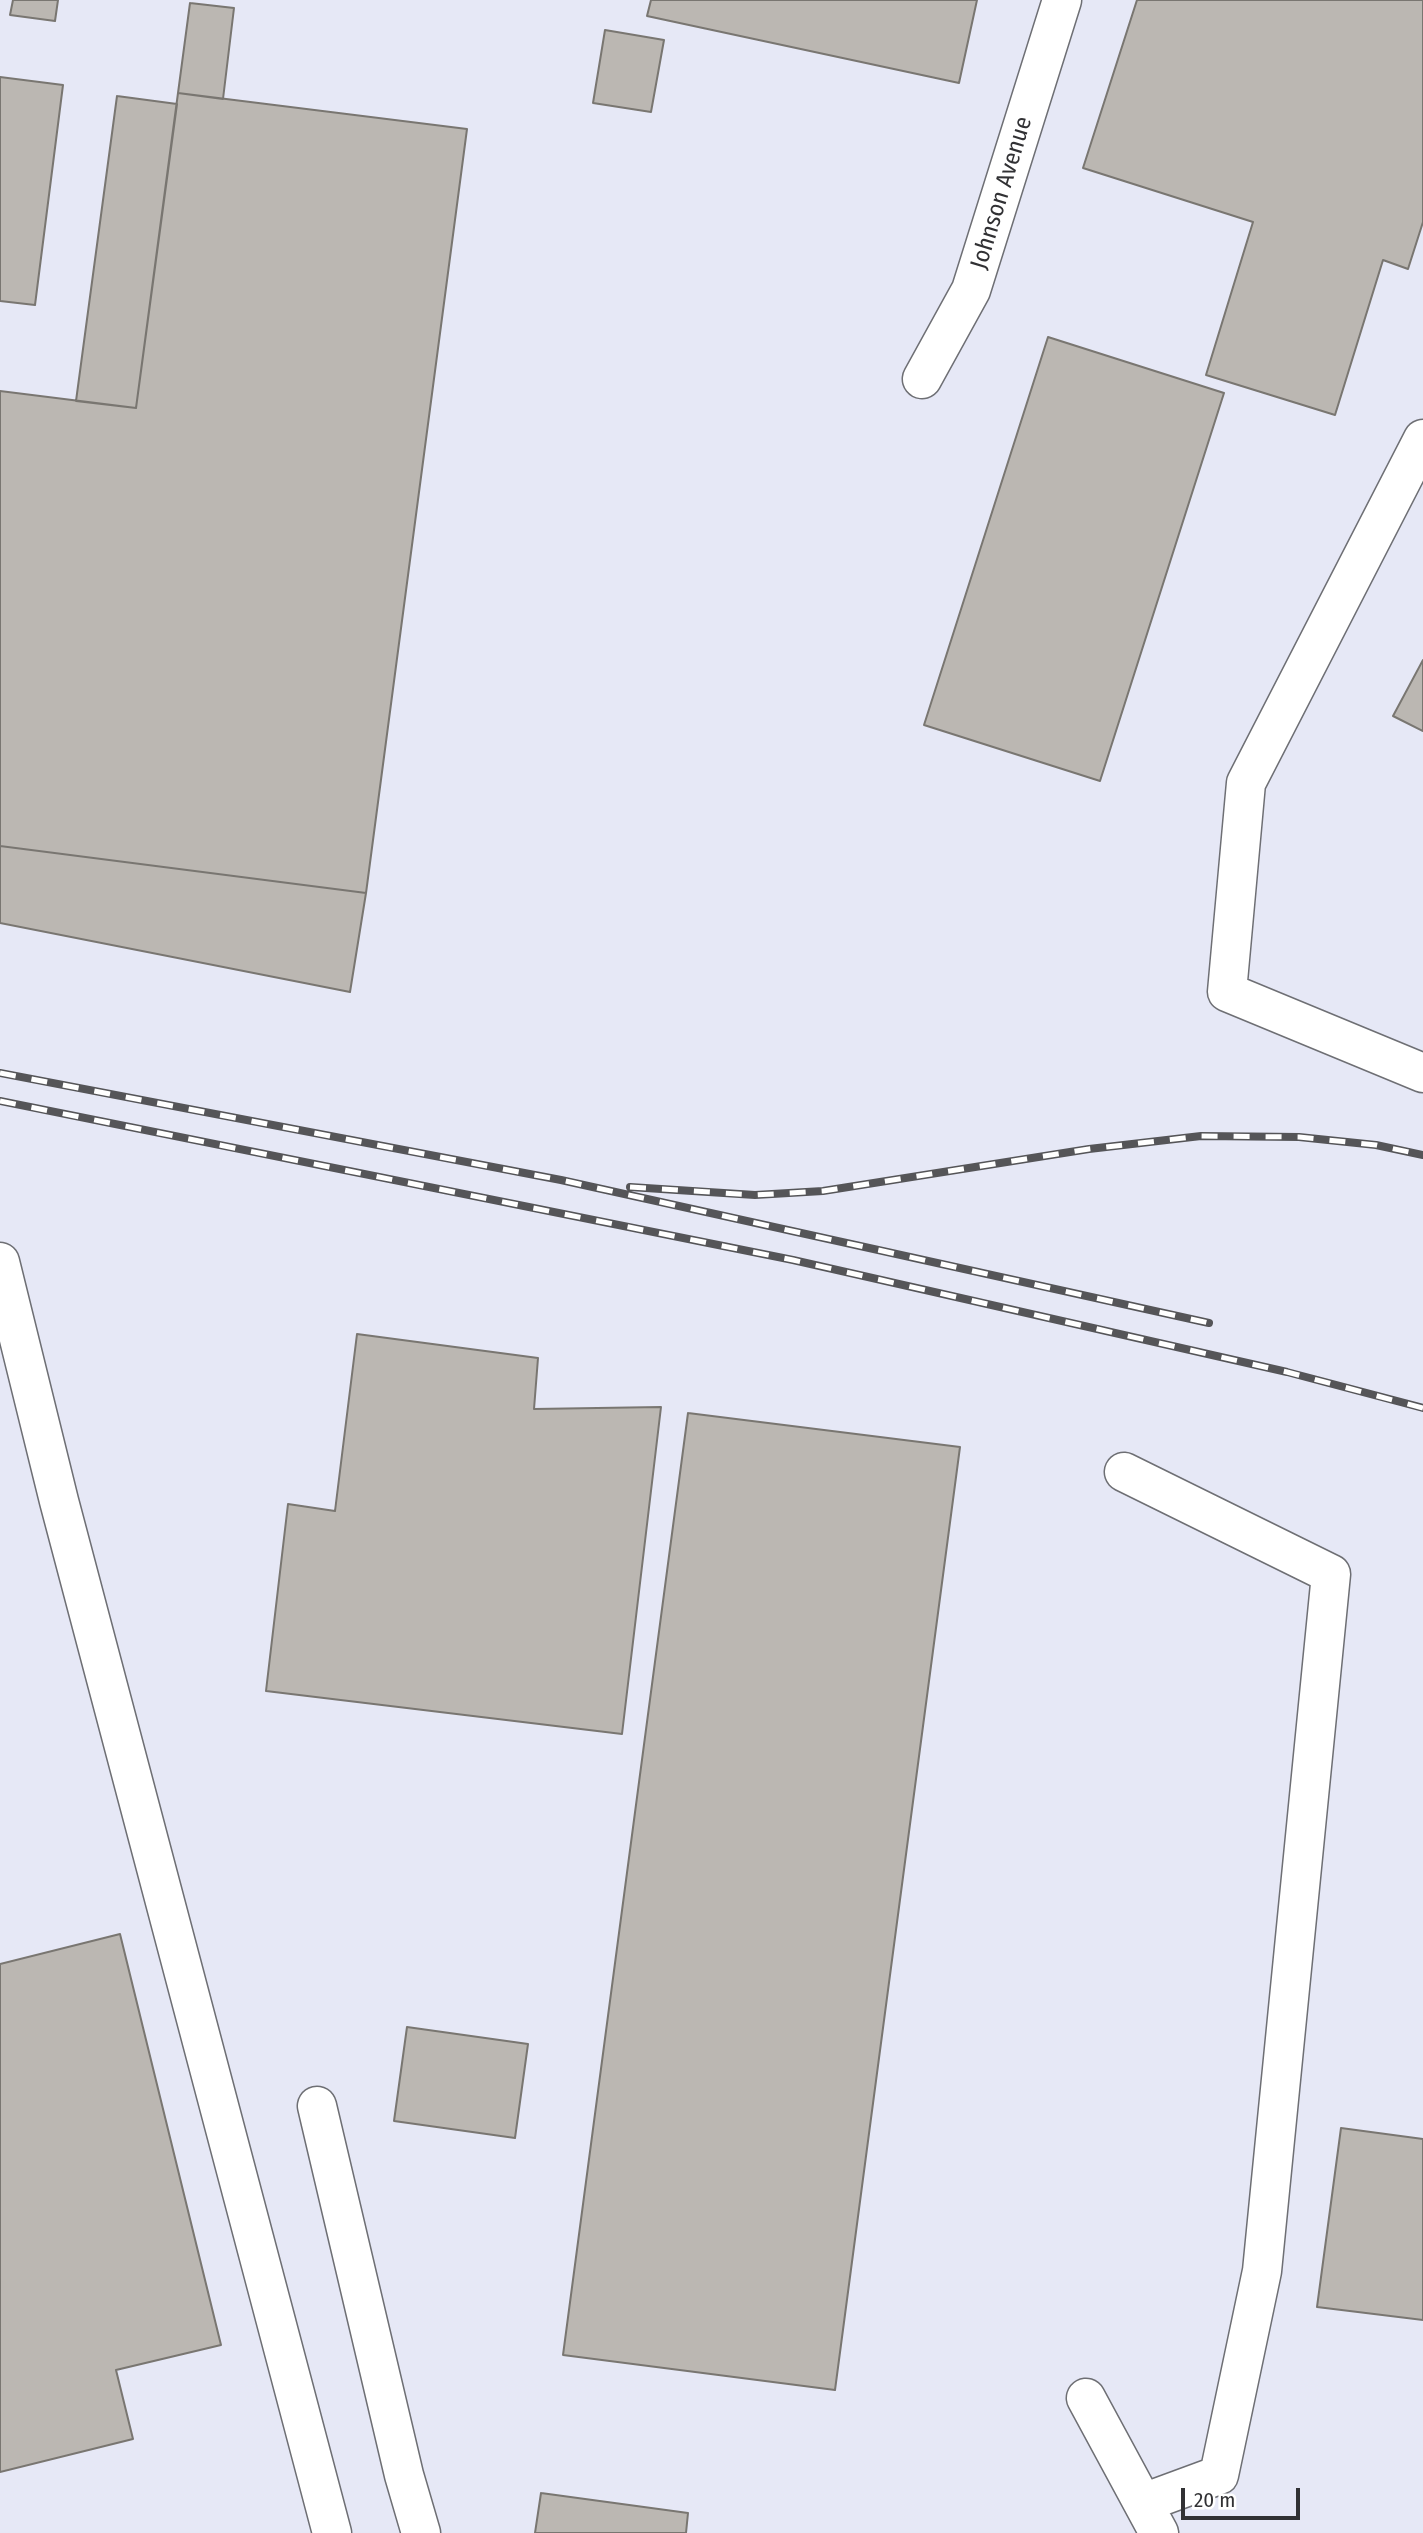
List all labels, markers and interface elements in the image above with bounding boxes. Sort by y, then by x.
street label: Johnson Avenue [965,113,1039,273]
scale bar [1185,2474,1304,2518]
text: 20 m [1194,2487,1235,2513]

